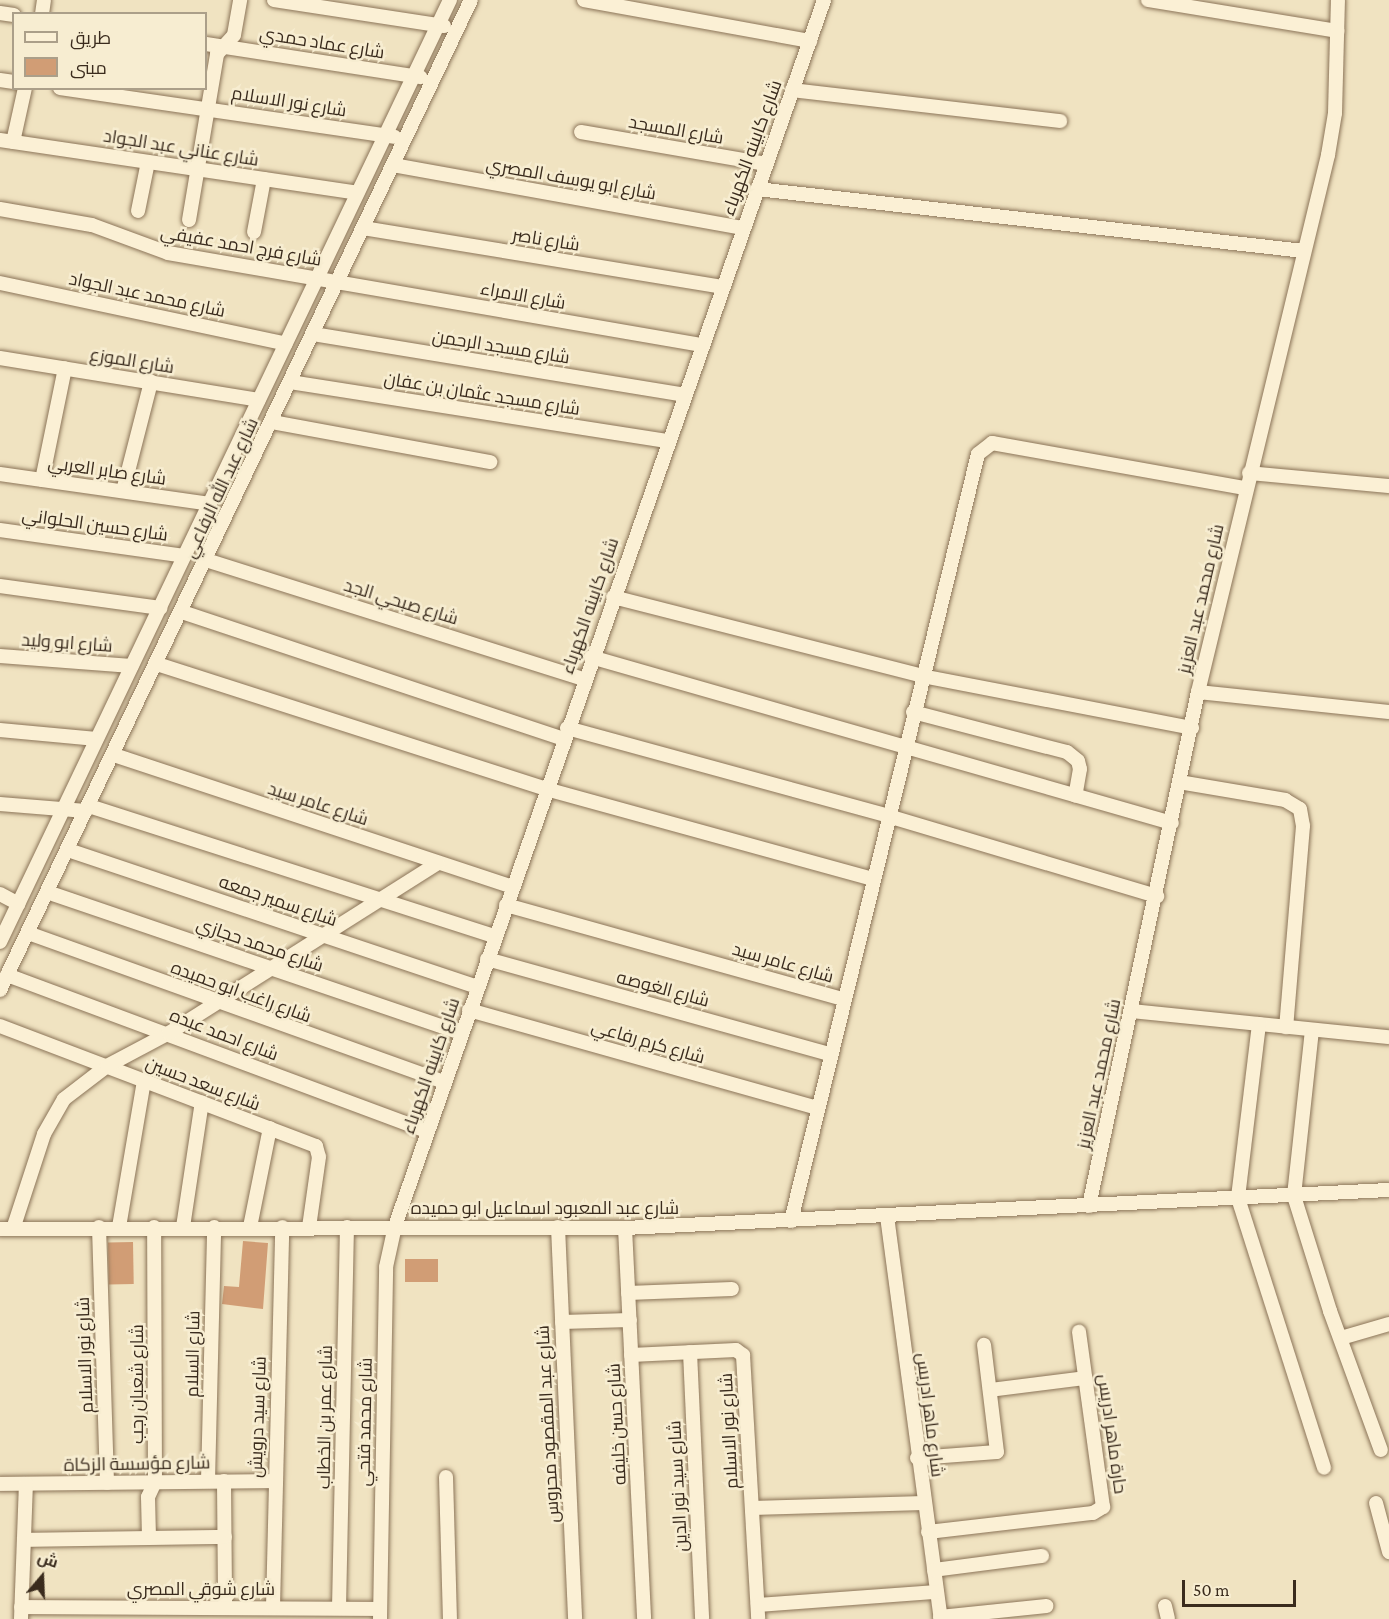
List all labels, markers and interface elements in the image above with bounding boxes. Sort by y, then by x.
legend [12,12,207,90]
street label: شارع عماد حمدي [258,22,386,64]
text: طريق [70,28,111,48]
text: مبنى [70,58,107,78]
street label: شارع كابينه الكهرباء [717,77,787,219]
street label: شارع نور الاسلام [230,82,348,122]
street label: شارع المسجد [627,111,725,149]
street label: شارع عناني عبد الجواد [102,125,260,171]
street label: شارع ابو يوسف المصري [484,153,658,205]
street label: شارع فرج احمد عفيفي [159,221,323,271]
street label: شارع ناصر [511,224,581,256]
street label: شارع محمد عبد الجواد [67,268,227,322]
street label: شارع الامراء [479,278,567,314]
street label: شارع مسجد الرحمن [431,325,571,369]
street label: شارع الموزع [88,344,176,378]
street label: شارع مسجد عثمان بن عفان [382,368,582,420]
street label: شارع عبد الله الرفاعي [179,414,263,562]
street label: شارع صابر العربي [46,452,168,490]
street label: شارع حسين الحلواني [21,504,169,546]
street label: شارع محمد عبد العزيز [1173,522,1229,676]
street label: شارع كابينه الكهرباء [557,535,623,677]
street label: شارع صبحي الجد [341,574,461,630]
street label: شارع ابو وليد [21,629,113,657]
street label: شارع عامر سيد [265,778,371,830]
street label: شارع سمير جمعه [216,871,340,931]
street label: شارع محمد حجازي [194,913,326,977]
street label: شارع عامر سيد [730,938,836,988]
street label: شارع راغب ابو حميده [168,957,314,1027]
street label: شارع الغوصه [614,966,712,1012]
street label: شارع كابينه الكهرباء [398,995,464,1137]
street label: شارع محمد عبد العزيز [1073,997,1125,1151]
street label: شارع احمد عبده [167,1004,281,1066]
street label: شارع كرم رفاعي [589,1015,707,1069]
street label: شارع سعد حسين [143,1052,263,1116]
street label: شارع عبد المعبود اسماعيل ابو حميده [411,1197,679,1219]
street label: شارع نور الاسلام [72,1297,98,1413]
street label: شارع السلام [181,1310,205,1398]
street label: شارع شعبان رجب [126,1324,148,1444]
street label: شارع عبد المقصود محروس [532,1325,564,1523]
street label: شارع عمر بن الخطاب [313,1345,337,1489]
street label: شارع ماهر ادريس [912,1352,948,1478]
street label: شارع سيد درويش [245,1356,271,1478]
street label: شارع محمد فتحي [353,1357,377,1487]
street label: شارع حسن خليفه [603,1362,631,1486]
street label: شارع نور الاسلام [715,1372,743,1490]
street label: حارة ماهر ادريس [1093,1373,1131,1495]
street label: شارع سيد نور الدين [664,1420,692,1552]
street label: شارع مؤسسة الزكاة [64,1452,210,1476]
north arrow [12,1547,72,1607]
text: ش [36,1548,60,1571]
scale bar [1185,1568,1299,1606]
street label: شارع شوقي المصري [127,1578,275,1600]
text: 50 m [1193,1580,1230,1600]

